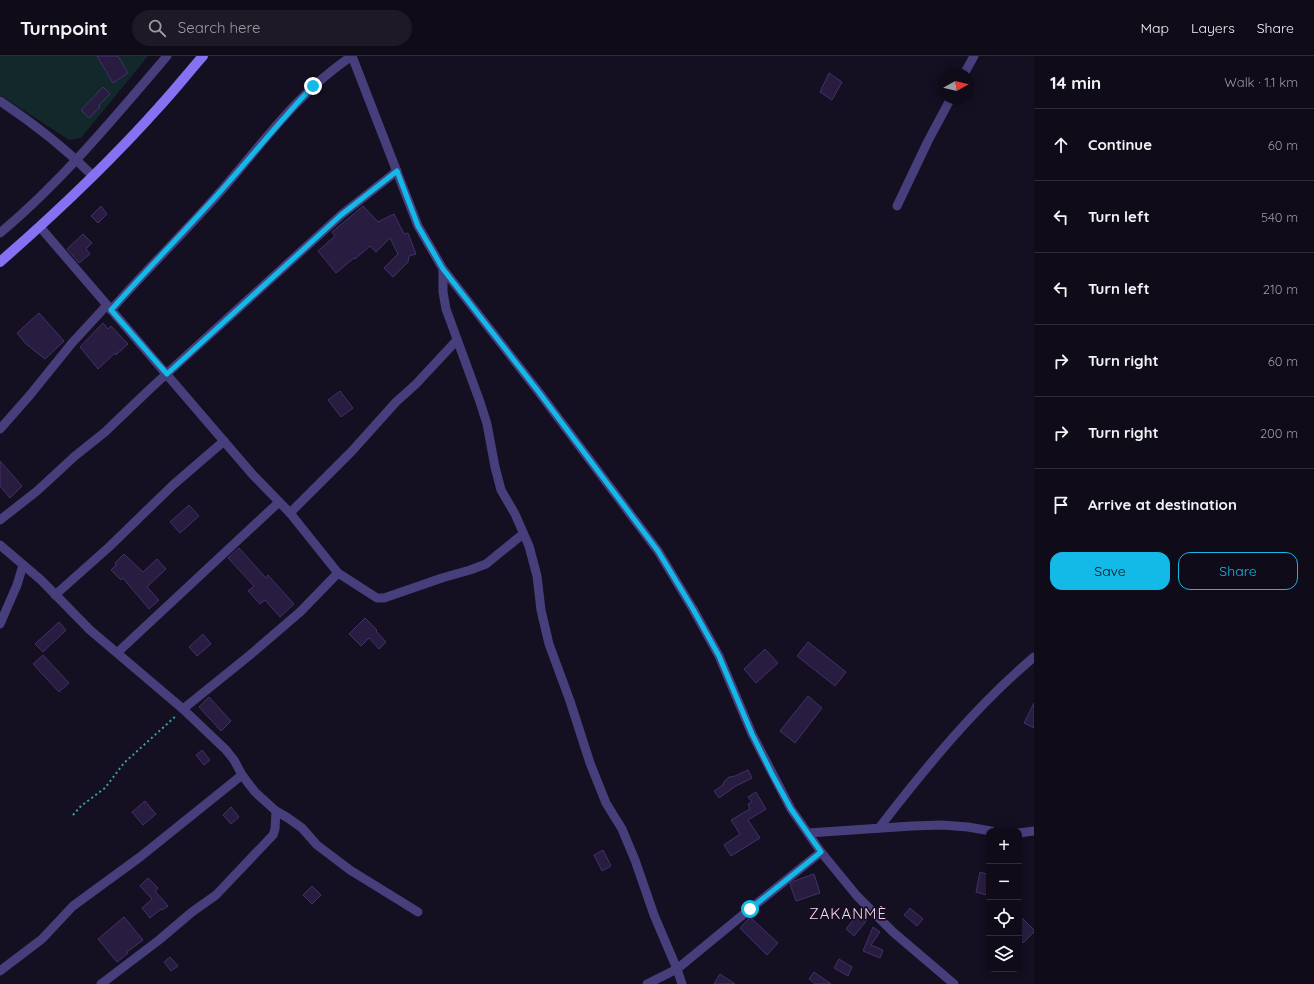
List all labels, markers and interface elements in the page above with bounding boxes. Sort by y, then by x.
search box [132,10,412,46]
text: Turnpoint [20,16,108,40]
icon: search [146,17,168,39]
text: Search here [178,18,261,37]
text: Map [1140,19,1169,37]
text: Layers [1191,19,1235,37]
text: Share [1257,19,1294,37]
north arrow [938,68,974,104]
text: 14 min [1050,72,1101,93]
text: Walk · 1.1 km [1224,74,1298,90]
route end [304,77,322,95]
icon: ahead [1050,134,1072,156]
text: Continue [1088,135,1152,154]
text: 60 m [1268,137,1298,153]
icon: left [1050,206,1072,228]
text: Turn left [1088,207,1150,226]
text: 540 m [1261,209,1298,225]
icon: left [1050,278,1072,300]
text: Turn left [1088,279,1150,298]
text: 210 m [1263,281,1298,297]
icon: right [1050,350,1072,372]
text: Turn right [1088,351,1159,370]
text: 60 m [1268,353,1298,369]
icon: right [1050,422,1072,444]
text: Turn right [1088,423,1159,442]
text: 200 m [1260,425,1298,441]
icon: arrive [1050,494,1072,516]
text: Arrive at destination [1088,495,1237,514]
button: Save [1050,552,1170,590]
button: Share [1178,552,1298,590]
map controls [986,828,1022,972]
button: + [986,828,1022,864]
button: − [986,864,1022,900]
route start [741,900,759,918]
button: locate [986,900,1022,936]
district label: ZAKANMÈ [809,904,887,923]
button: layers [986,936,1022,972]

